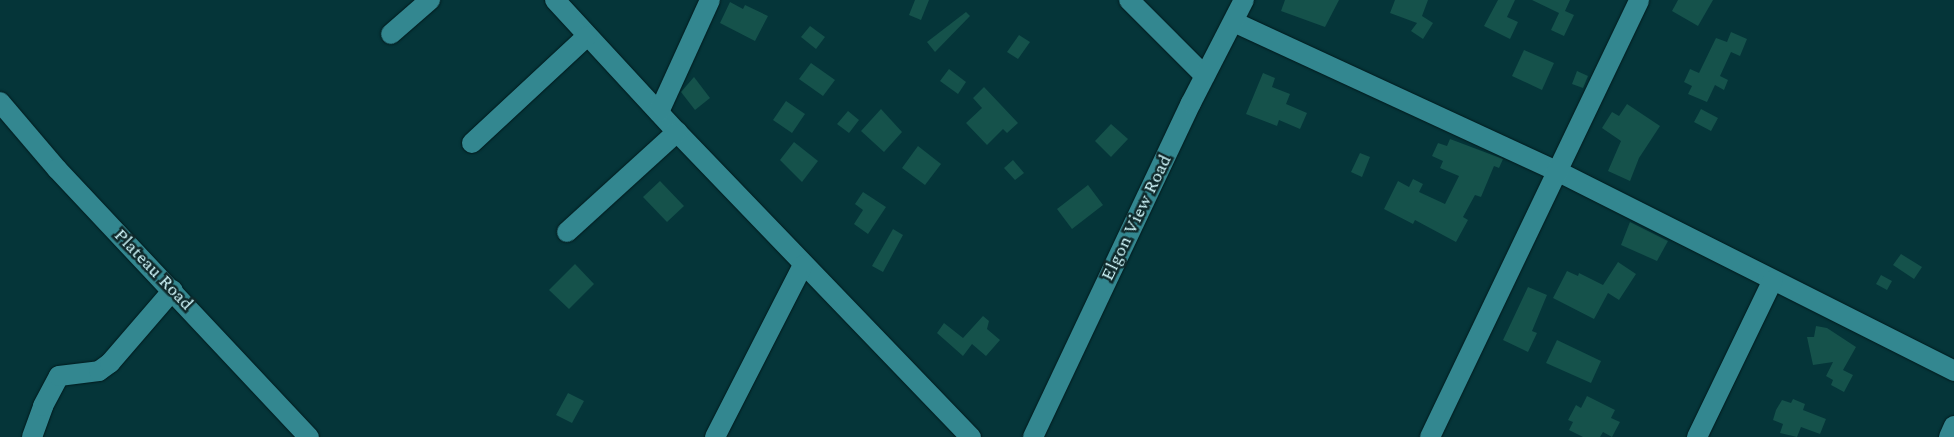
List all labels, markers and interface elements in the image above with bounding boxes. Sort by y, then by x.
street label: Elgon View Road [1097,151,1177,285]
street label: Plateau Road [109,225,197,315]

